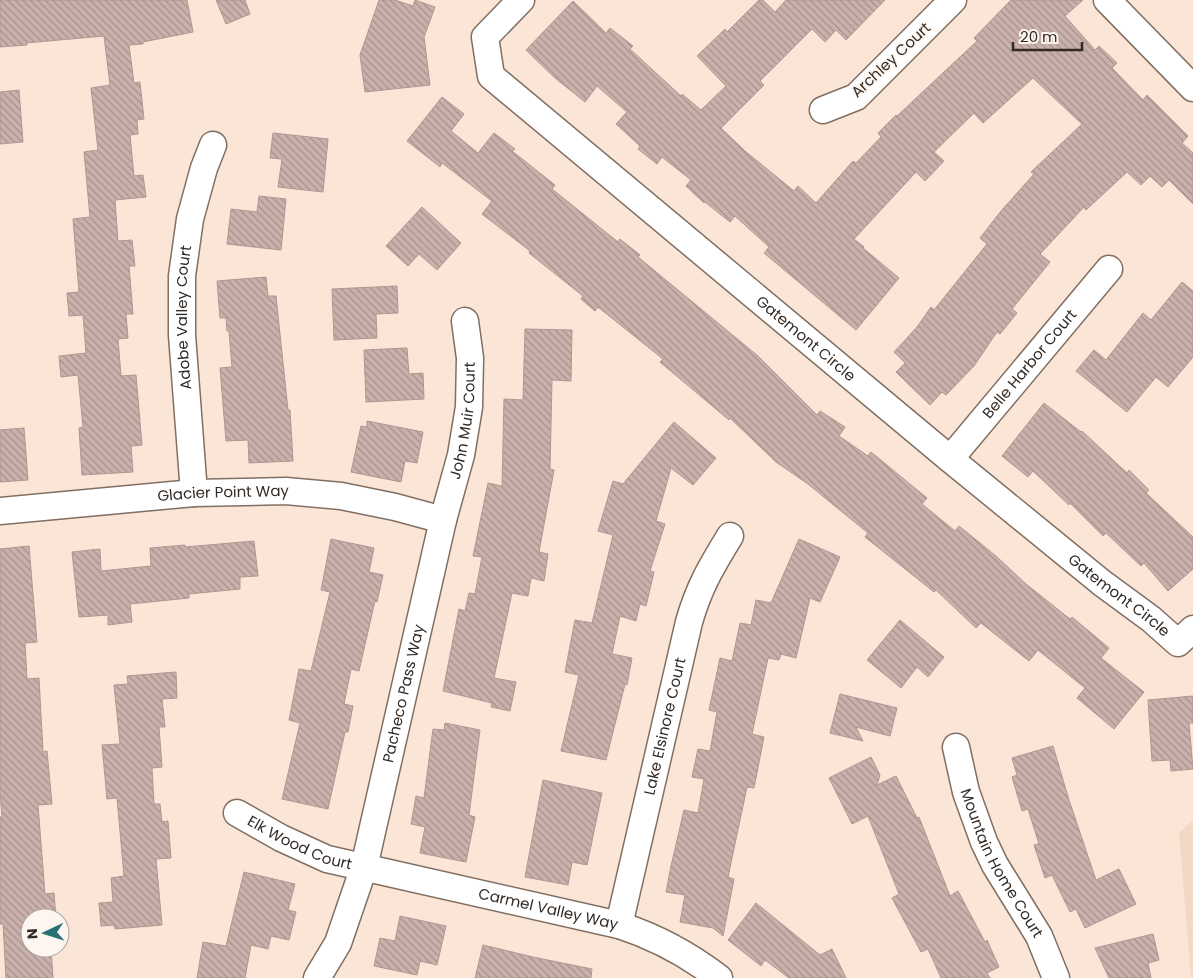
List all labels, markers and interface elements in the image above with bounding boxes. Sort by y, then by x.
street label: Archley Court [846,17,935,102]
scale bar [1013,20,1082,52]
text: 20 m [1020,26,1058,47]
street label: Adobe Valley Court [171,244,196,390]
street label: Gatemont Circle [752,291,860,386]
street label: Belle Harbor Court [977,304,1081,423]
street label: John Muir Court [444,362,480,482]
street label: Glacier Point Way [157,480,290,506]
street label: Gatemont Circle [1064,549,1175,641]
street label: Pacheco Pass Way [377,622,429,765]
street label: Lake Elsinore Court [638,655,690,797]
street label: Mountain Home Court [956,786,1049,942]
street label: Elk Wood Court [244,810,354,874]
street label: Carmel Valley Way [477,883,621,935]
north arrow [20,908,70,958]
text: N [22,928,42,940]

